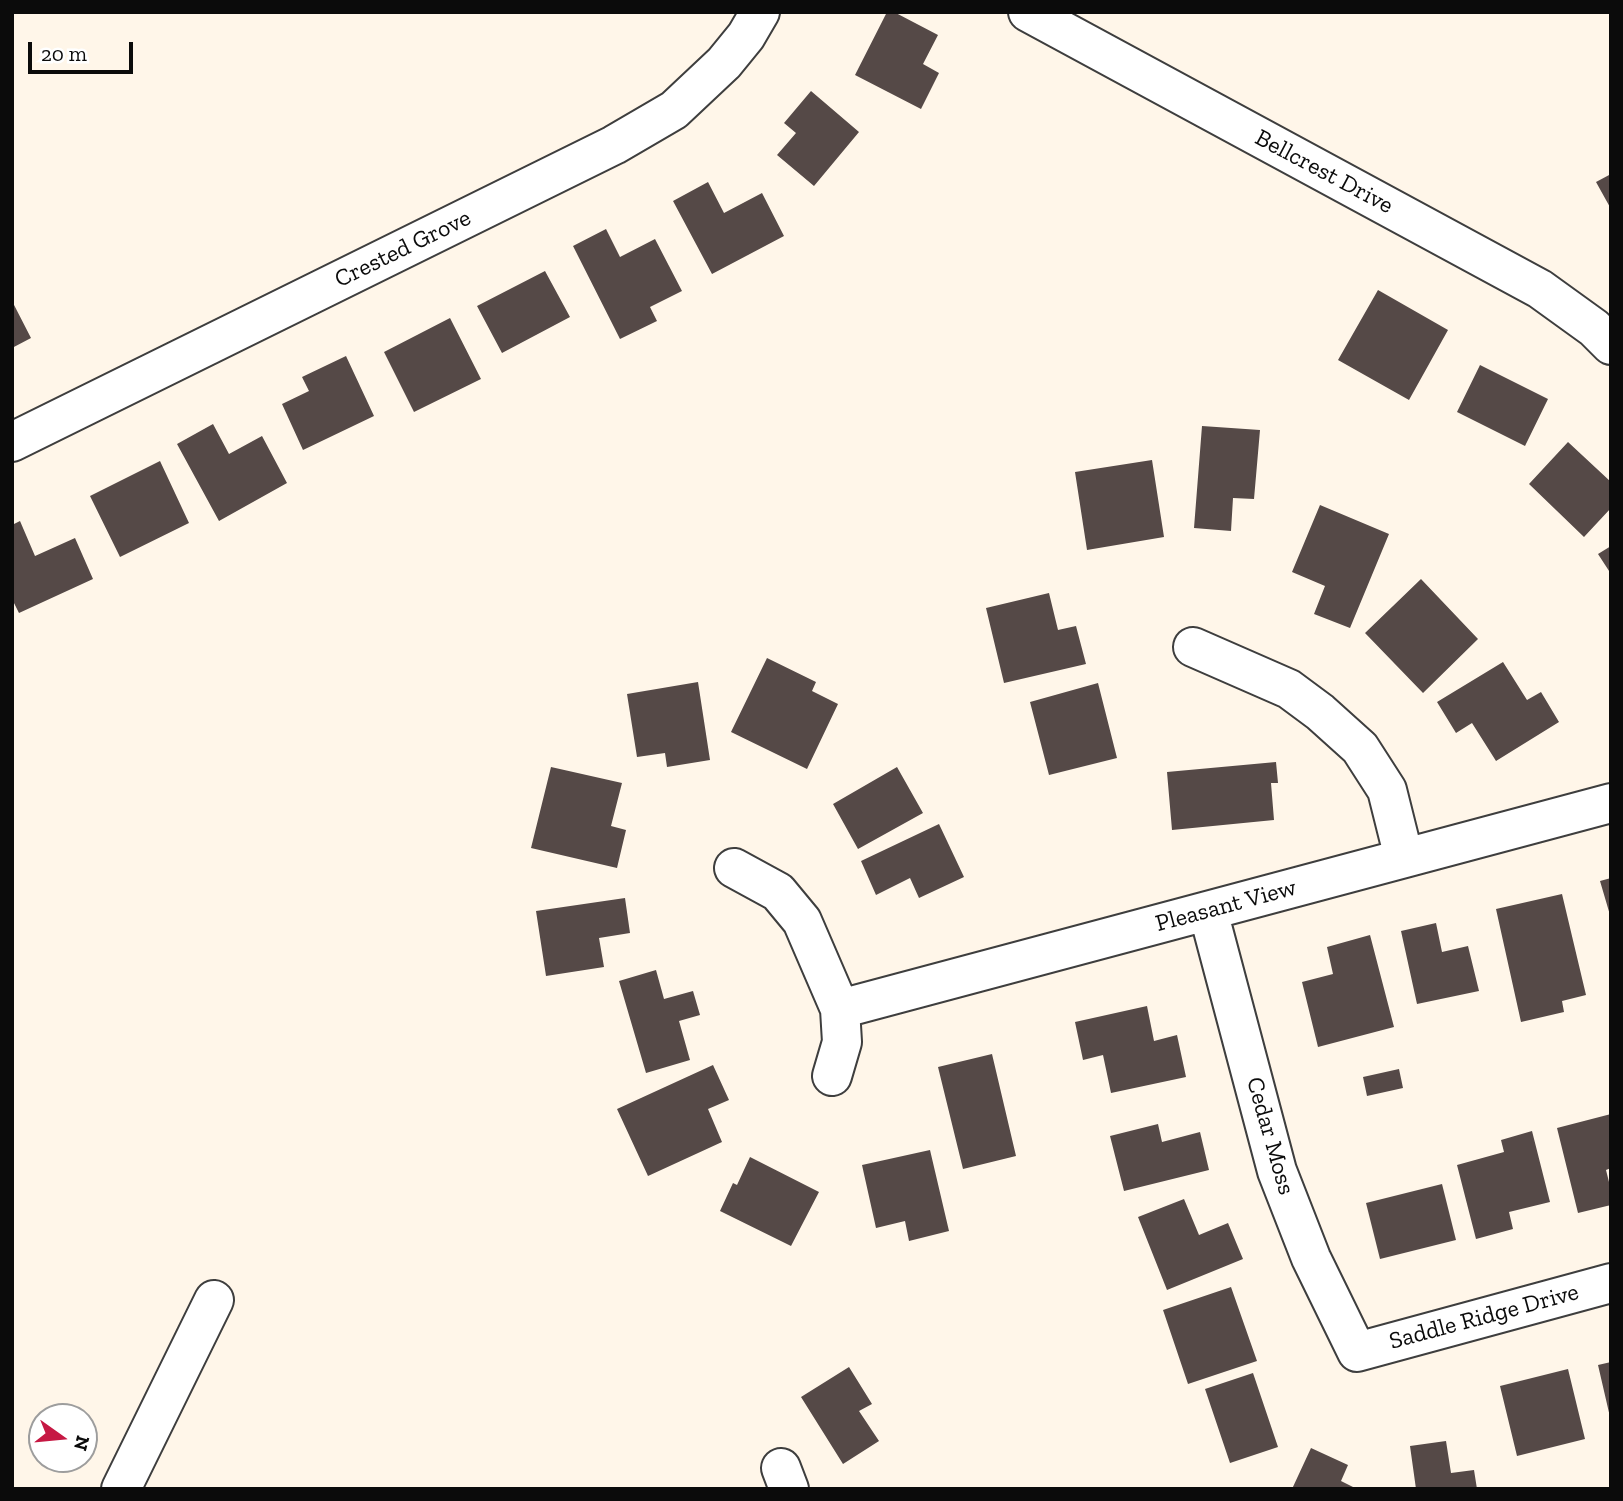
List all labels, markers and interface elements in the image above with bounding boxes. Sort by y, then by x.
scale bar [32,28,136,72]
text: 20 m [41,41,87,66]
street label: Bellcrest Drive [1250,124,1398,220]
street label: Crested Grove [330,204,476,294]
street label: Pleasant View [1152,873,1300,939]
street label: Cedar Moss [1239,1074,1301,1198]
street label: Saddle Ridge Drive [1386,1278,1582,1356]
north arrow [28,1403,98,1473]
text: N [69,1433,95,1453]

